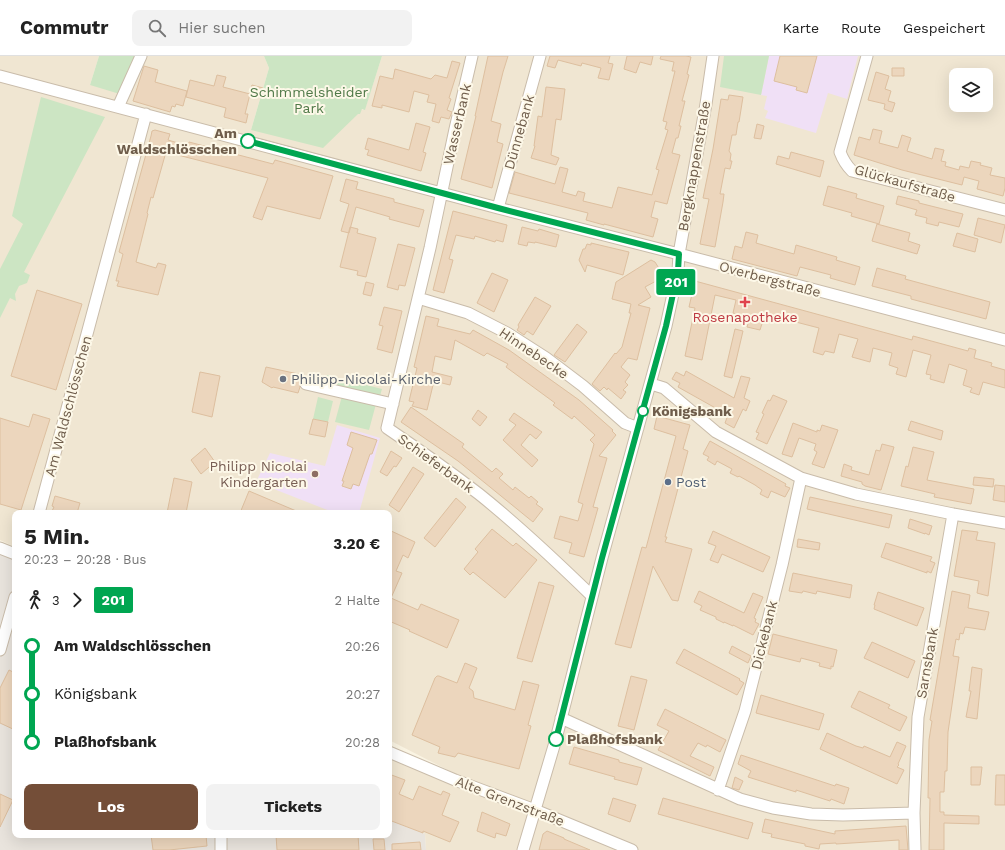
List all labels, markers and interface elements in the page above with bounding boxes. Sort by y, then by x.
search box [132,10,412,46]
text: Commutr [20,16,108,39]
icon: search [146,17,168,39]
text: Hier suchen [178,19,266,37]
text: Karte [783,20,819,36]
text: Route [841,20,881,36]
text: Gespeichert [903,20,985,36]
map controls [949,68,993,112]
button: layers [949,68,993,112]
street label: Wasserbank [440,82,474,166]
park label: Schimmelsheider Park [250,84,369,116]
street label: Dünnebank [501,93,537,171]
street label: Bergknappenstraße [675,99,713,233]
place label: Am Waldschlösschen [117,125,237,157]
marker: Am Waldschlösschen [240,133,256,149]
street label: Glückaufstraße [853,161,957,205]
street label: Overbergstraße [717,258,823,300]
line badge: 201 [653,269,699,295]
text: 201 [664,274,688,290]
marker: Rosenapotheke [740,297,750,307]
place label: Rosenapotheke [693,309,797,325]
street label: Hinnebecke [496,324,572,382]
street label: Am Waldschlösschen [41,334,95,478]
place label: Philipp-Nicolai-Kirche [291,371,441,387]
marker: Philipp-Nicolai-Kirche [278,374,288,384]
place label: Königsbank [652,403,732,419]
marker: Königsbank [637,405,649,417]
street label: Schieferbank [395,430,477,496]
place label: Philipp Nicolai Kindergarten [210,458,307,490]
marker: Philipp Nicolai Kindergarten [310,469,320,479]
place label: Post [676,474,706,490]
marker: Post [663,477,673,487]
text: 5 Min. [24,524,90,549]
text: 3.20 € [333,535,380,553]
text: 20:23 – 20:28 · Bus [24,552,146,567]
icon: walk [24,589,46,611]
icon: forward [66,589,88,611]
text: 201 [102,592,125,608]
text: 3 [52,593,60,608]
text: 2 Halte [334,593,380,608]
street label: Dickebank [748,599,780,671]
street label: Sarnsbank [913,626,941,700]
text: Am Waldschlösschen [54,637,211,655]
text: 20:26 [345,639,380,654]
text: Königsbank [54,685,137,703]
text: 20:27 [346,687,380,702]
marker: Plaßhofsbank [548,731,564,747]
place label: Plaßhofsbank [567,731,663,747]
text: Plaßhofsbank [54,733,157,751]
text: 20:28 [345,735,380,750]
street label: Alte Grenzstraße [453,773,567,829]
button: Los [24,784,198,830]
button: Tickets [206,784,380,830]

